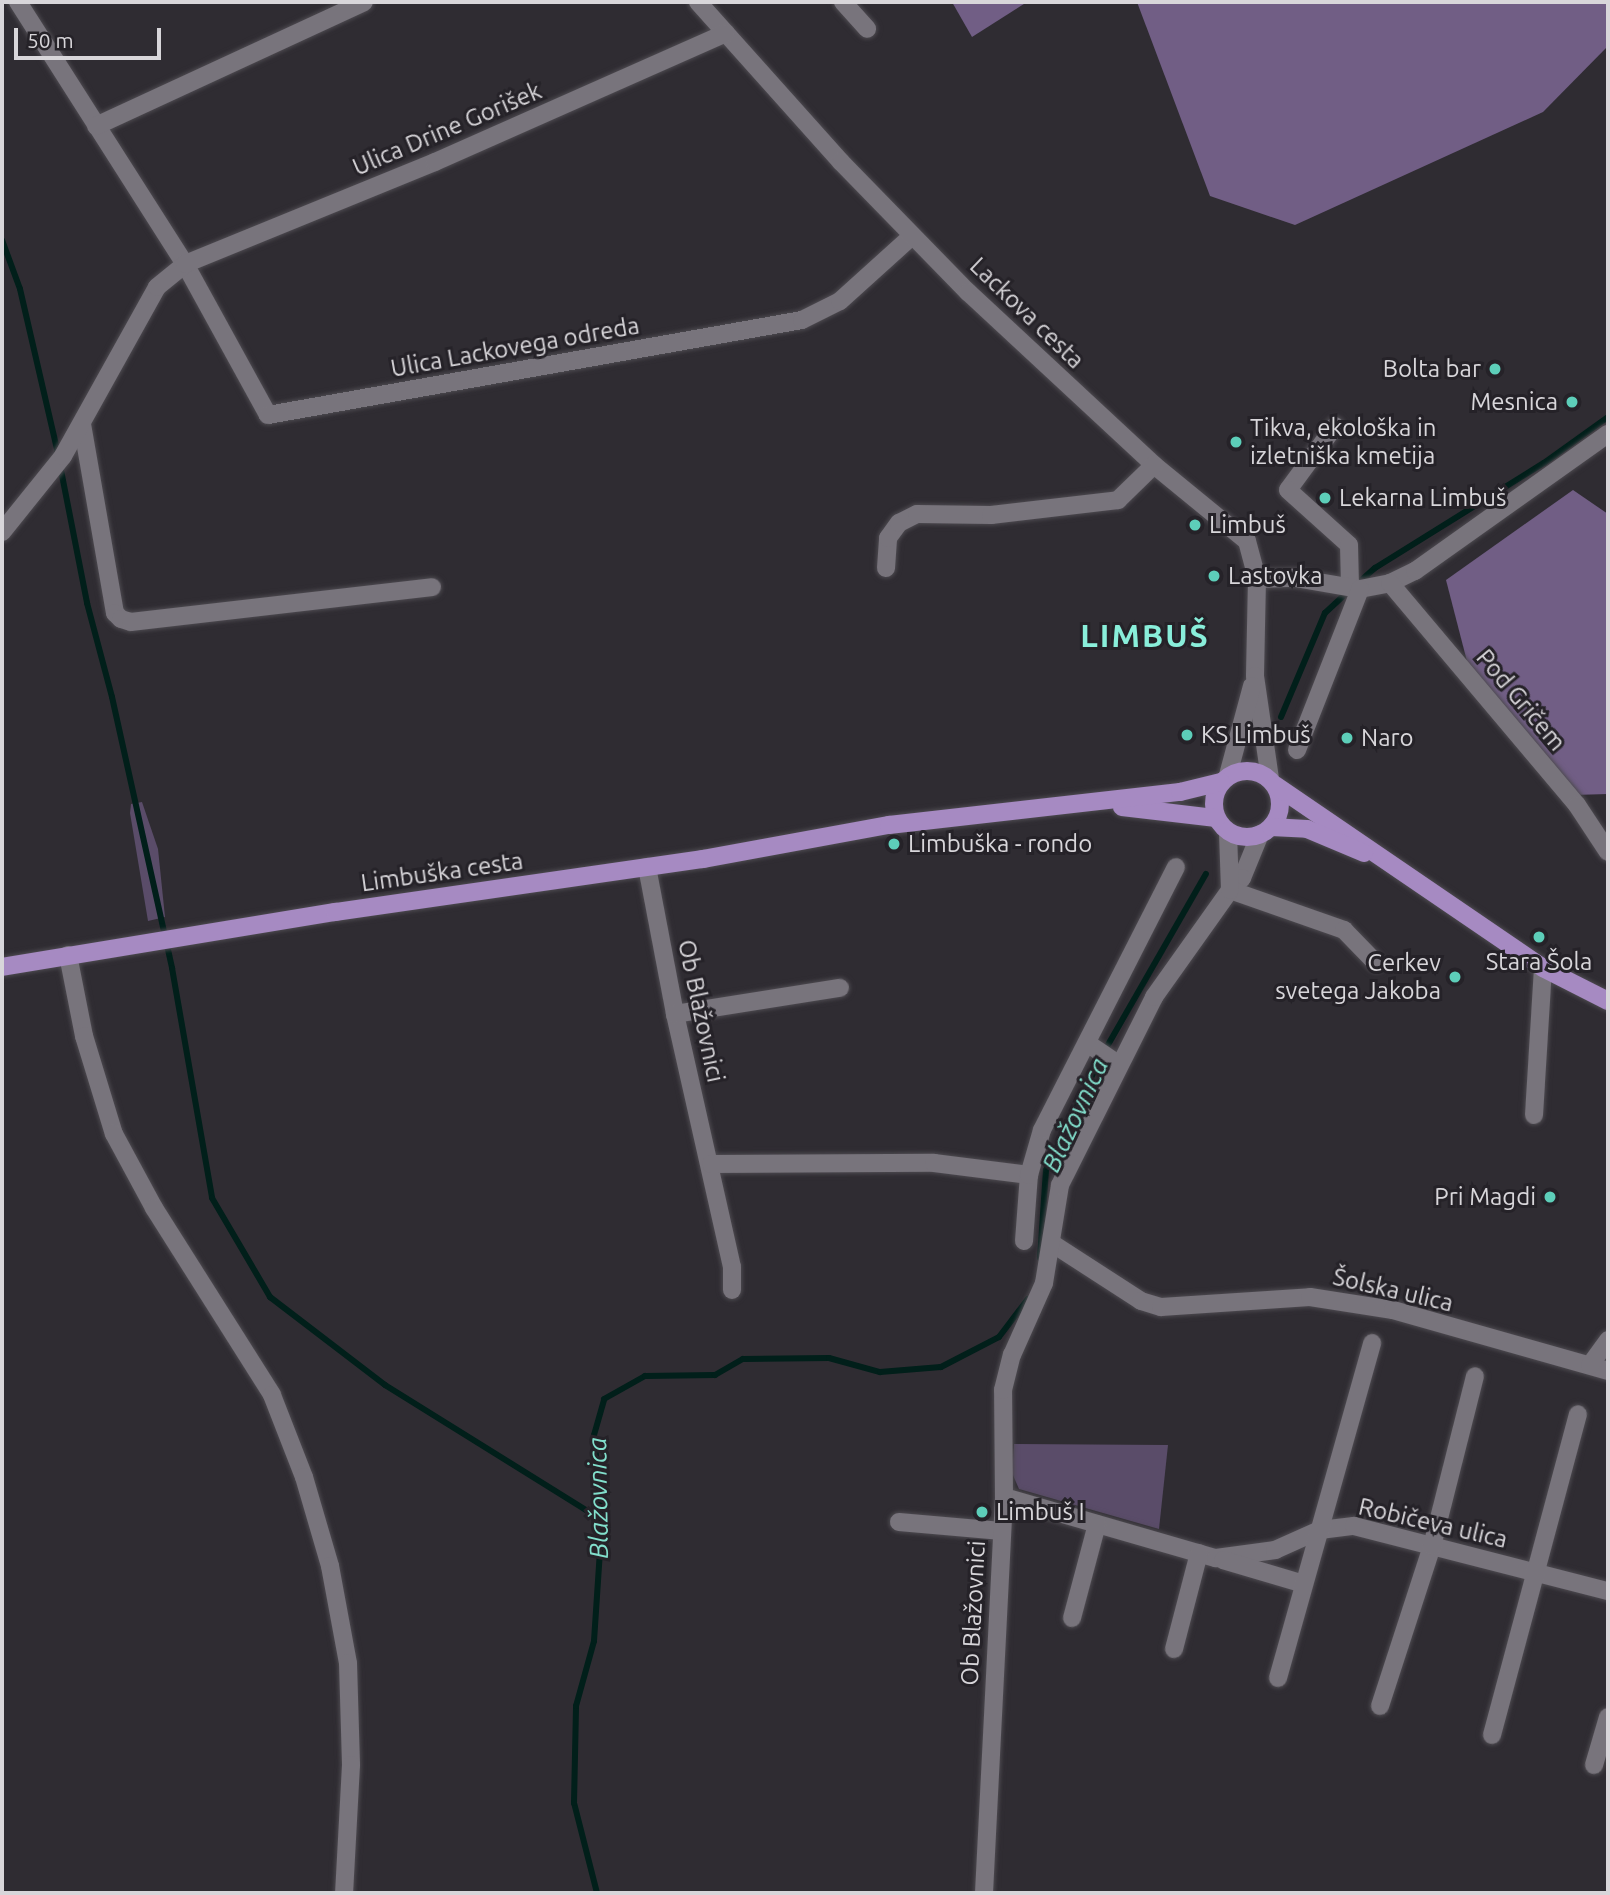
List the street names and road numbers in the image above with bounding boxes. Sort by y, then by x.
street label: Ulica Drine Gorišek [348,76,546,182]
street label: Lackova cesta [964,251,1090,375]
street label: Ulica Lackovega odreda [388,311,642,383]
street label: Pod Gričem [1470,643,1572,757]
street label: Limbuška cesta [359,846,525,898]
street label: Ob Blažovnici [672,937,730,1085]
street label: Šolska ulica [1330,1262,1456,1318]
street label: Robičeva ulica [1356,1492,1510,1554]
street label: Ob Blažovnici [955,1540,991,1686]

